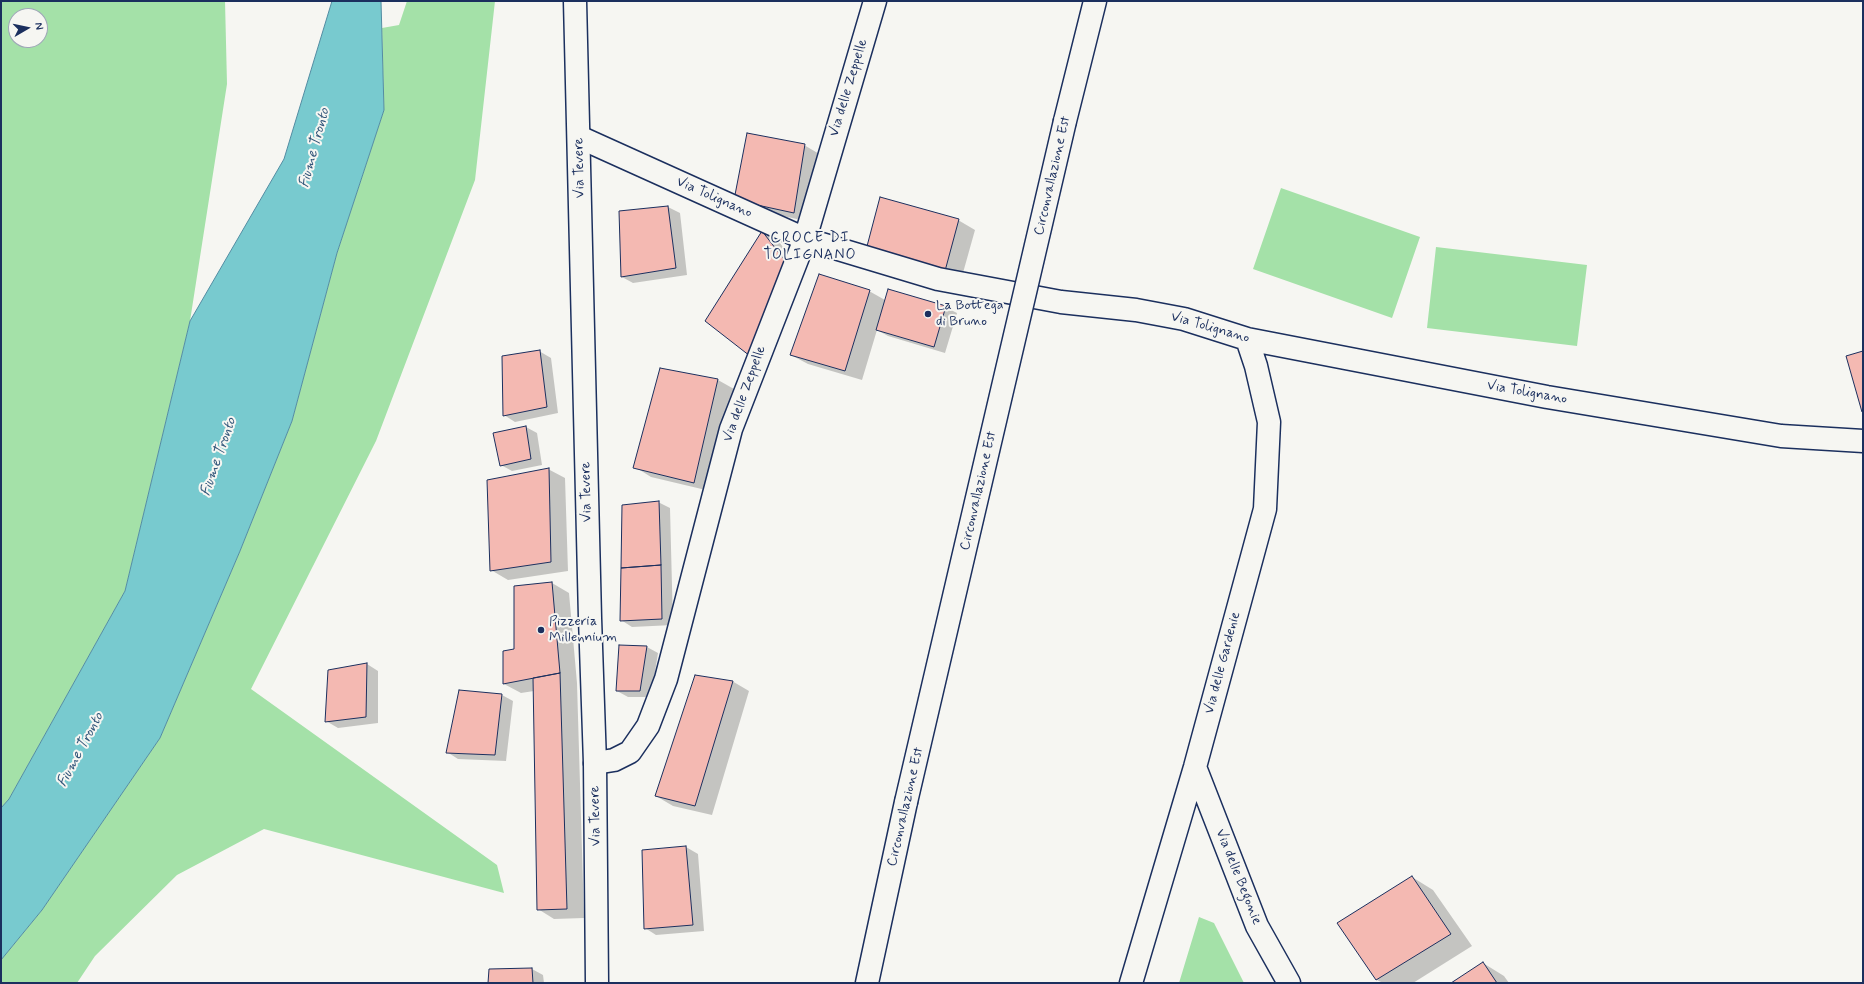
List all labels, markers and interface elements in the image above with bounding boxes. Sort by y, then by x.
north arrow [8,8,48,48]
text: N [31,22,46,31]
street label: Via delle Zeppelle [826,37,872,139]
water label: Fiume Tronto [296,106,334,190]
street label: Circonvallazione Est [1031,115,1075,237]
street label: Via Tevere [571,138,589,198]
street label: Via Tolignano [674,174,754,222]
district label: CROCE DI TOLIGNANO [763,230,857,265]
place label: La Bottega di Bruno [936,298,1004,330]
marker: La Bottega di Bruno [923,309,933,319]
street label: Via Tolignano [1169,309,1251,347]
street label: Via delle Zeppelle [720,344,770,444]
street label: Via Tolignano [1486,378,1568,408]
water label: Fiume Tronto [197,415,241,499]
street label: Circonvallazione Est [957,430,1001,552]
street label: Via Tevere [578,462,596,522]
street label: Via delle Gardenie [1201,610,1245,716]
place label: Pizzeria Millennium [549,614,617,646]
marker: Pizzeria Millennium [536,625,546,635]
water label: Fiume Tronto [54,710,108,790]
street label: Circonvallazione Est [884,746,928,868]
street label: Via Tevere [587,786,605,846]
street label: Via delle Begonie [1211,827,1265,927]

